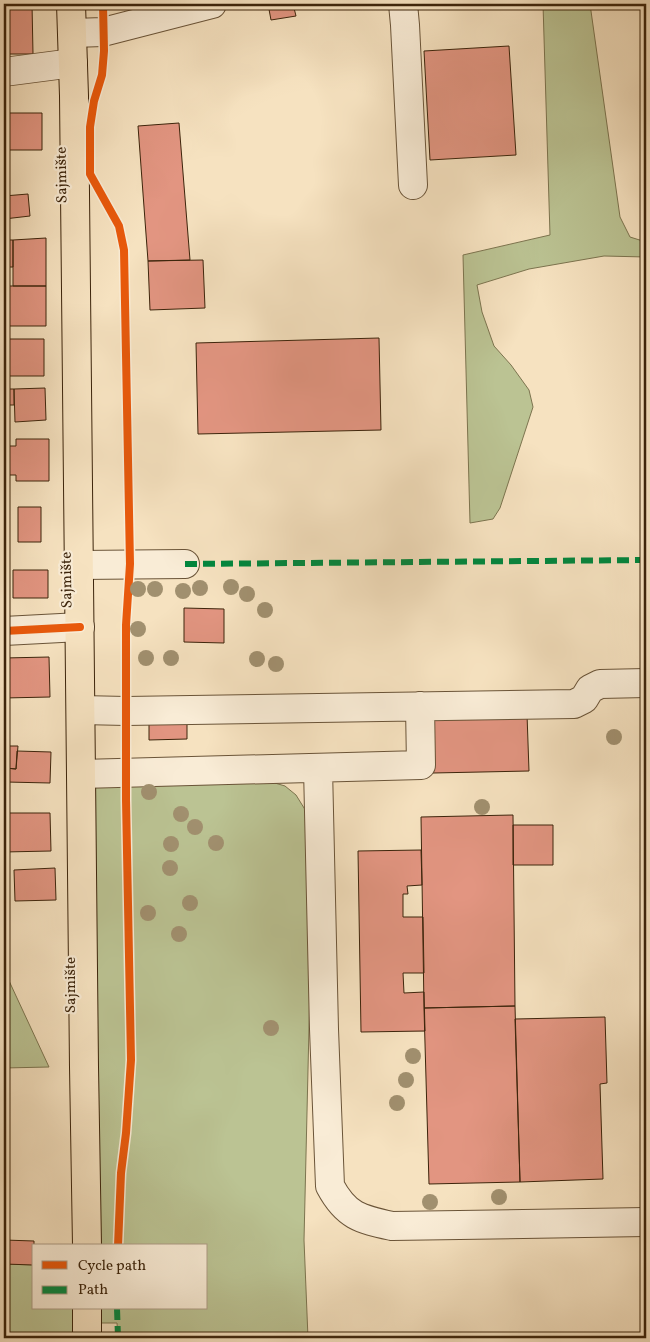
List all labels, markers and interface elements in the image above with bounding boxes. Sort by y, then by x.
street label: Sajmište [52,147,73,203]
street label: Sajmište [57,552,78,608]
street label: Sajmište [61,957,82,1013]
legend [32,1244,208,1310]
text: Cycle path [78,1256,146,1277]
text: Path [78,1280,108,1301]

